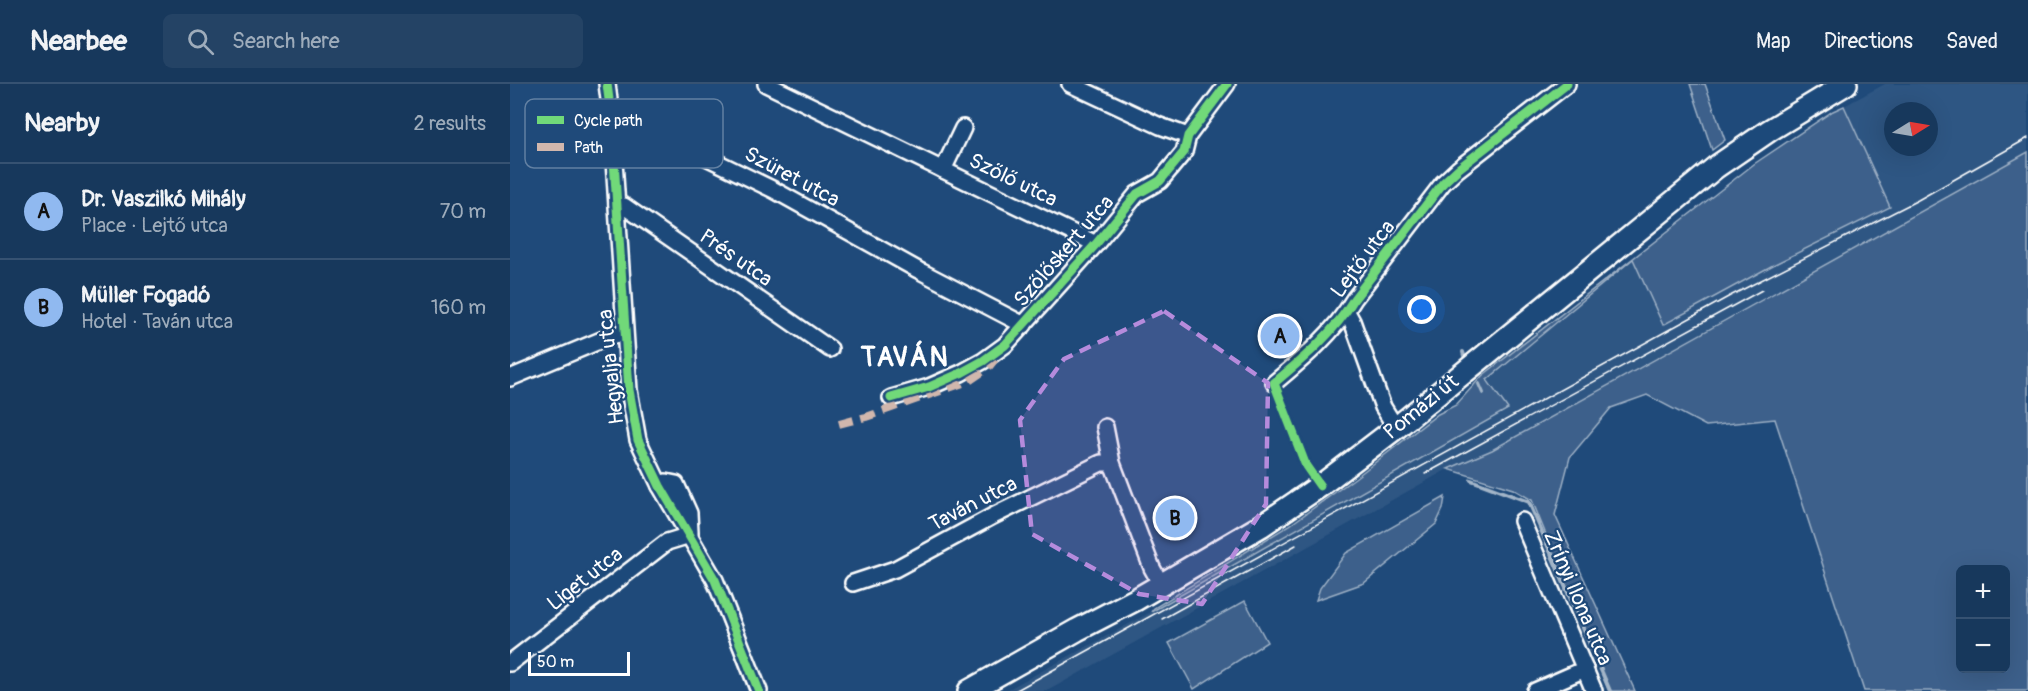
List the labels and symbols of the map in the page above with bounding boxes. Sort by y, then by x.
legend [525,99,723,168]
north arrow [1884,102,1938,156]
text: Cycle path [574,111,642,131]
text: Path [574,138,603,158]
street label: Szüret utca [740,141,844,213]
street label: Szőlő utca [964,147,1062,213]
street label: Szőlőskert utca [1008,189,1120,313]
street label: Lejtő utca [1325,215,1401,303]
street label: Prés utca [694,223,778,293]
your location [1407,295,1436,324]
street label: Hegyalja utca [592,308,630,426]
pin: A [1260,314,1300,358]
district label: TAVÁN [860,340,949,374]
street label: Pomázi út [1378,368,1465,446]
street label: Taván utca [924,470,1022,538]
pin: B [1156,496,1194,540]
street label: Zrínyi Ilona utca [1537,526,1619,670]
street label: Liget utca [542,541,628,617]
scale bar [528,649,630,676]

